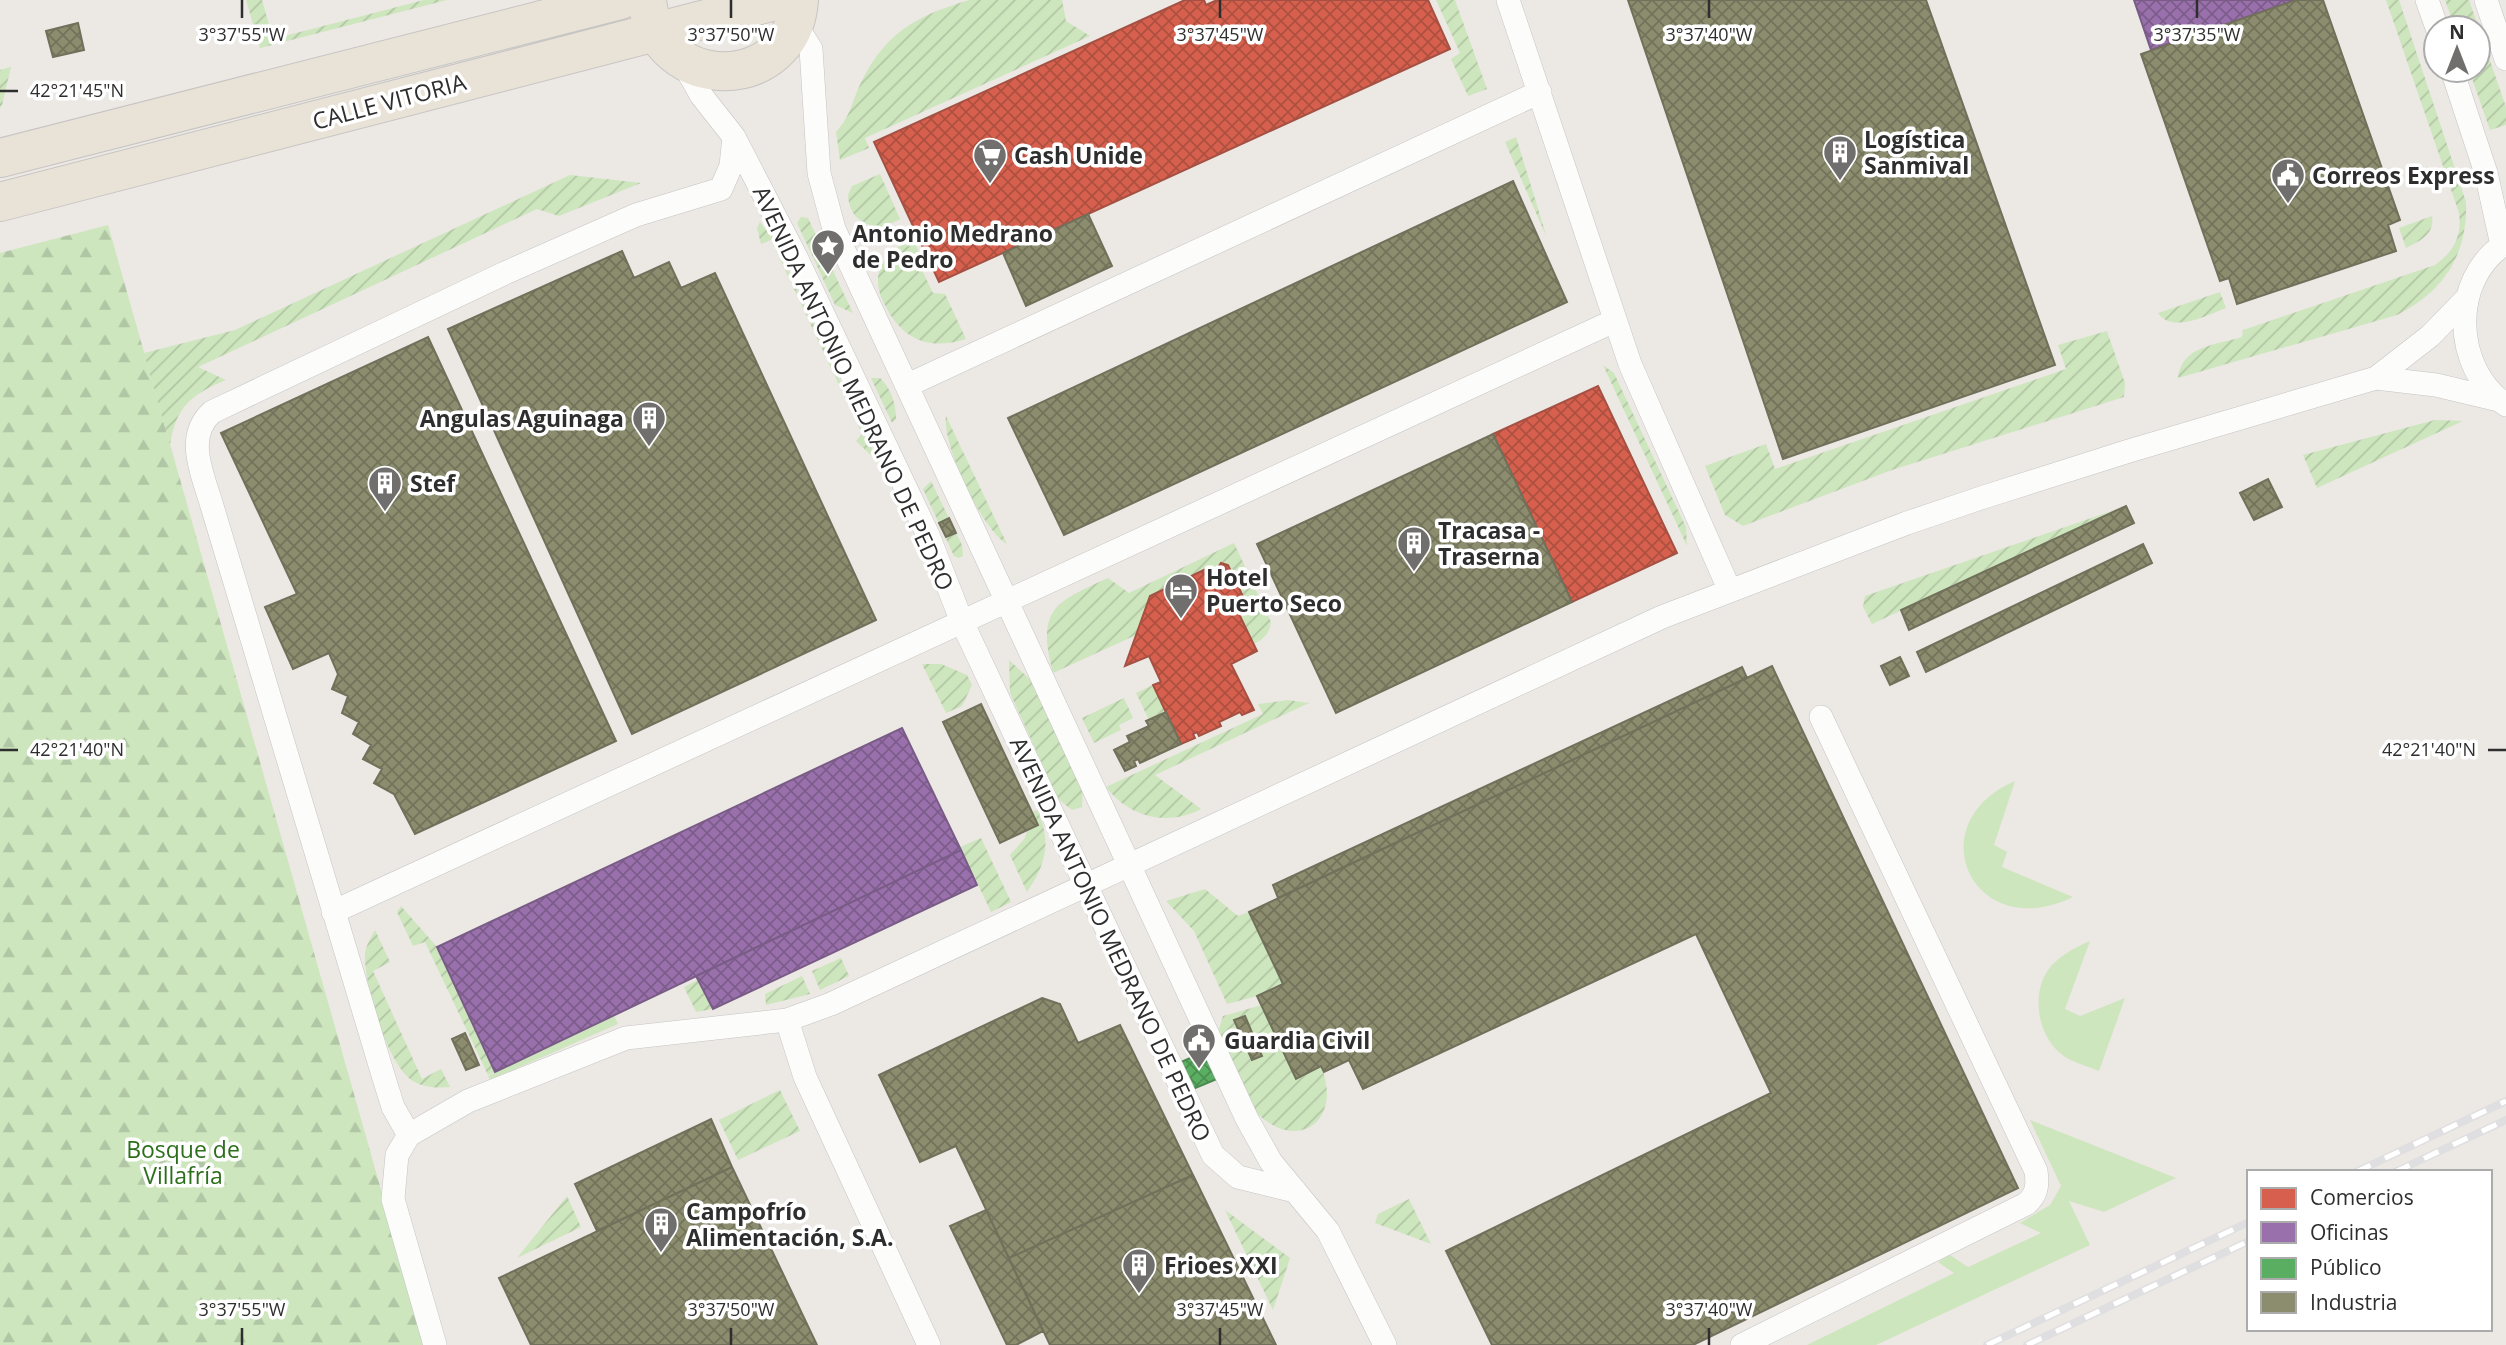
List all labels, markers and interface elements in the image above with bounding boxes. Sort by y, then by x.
north arrow [2422,14,2492,84]
text: N [2449,19,2465,45]
text: 3°37'55"W [199,22,286,46]
text: 3°37'50"W [688,22,775,46]
text: 3°37'45"W [1177,22,1264,46]
text: 3°37'40"W [1666,22,1753,46]
text: 3°37'35"W [2154,22,2241,46]
street label: CALLE VITORIA [309,65,470,137]
text: 42°21'45"N [30,78,124,102]
place label: Logística Sanmival [1864,123,1969,181]
building icon: Logística Sanmival [1821,133,1859,182]
supermarket icon: Cash Unide [971,136,1009,185]
place label: Cash Unide [1014,139,1143,171]
public building icon: Correos Express [2269,156,2307,205]
place label: Correos Express [2312,159,2495,191]
street label: AVENIDA ANTONIO MEDRANO DE PEDRO [746,181,962,595]
place label: Antonio Medrano de Pedro [852,217,1053,275]
place icon: Antonio Medrano de Pedro [809,227,847,276]
building icon: Angulas Aguinaga [630,399,668,448]
place label: Angulas Aguinaga [420,402,624,434]
building icon: Stef [366,464,404,513]
place label: Stef [410,467,456,499]
place label: Tracasa - Traserna [1438,514,1540,572]
building icon: Tracasa - Traserna [1395,524,1433,573]
place label: Hotel Puerto Seco [1206,561,1342,619]
hotel icon: Hotel Puerto Seco [1162,571,1200,620]
street label: AVENIDA ANTONIO MEDRANO DE PEDRO [1003,732,1219,1146]
text: 42°21'40"N [30,737,124,761]
text: 42°21'40"N [2382,737,2476,761]
public building icon: Guardia Civil [1180,1021,1218,1070]
place label: Guardia Civil [1224,1024,1370,1056]
park label: Bosque de Villafría [126,1133,240,1191]
legend [2247,1170,2492,1331]
text: Comercios [2310,1183,2414,1211]
place label: Campofrío Alimentación, S.A. [686,1195,893,1253]
building icon: Campofrío Alimentación, S.A. [642,1205,680,1254]
text: Oficinas [2310,1218,2389,1246]
building icon: Frioes XXI [1120,1246,1158,1295]
place label: Frioes XXI [1164,1249,1278,1281]
text: Público [2310,1253,2382,1281]
text: Industria [2310,1288,2398,1316]
text: 3°37'55"W [199,1297,286,1321]
text: 3°37'50"W [688,1297,775,1321]
text: 3°37'45"W [1177,1297,1264,1321]
text: 3°37'40"W [1666,1297,1753,1321]

